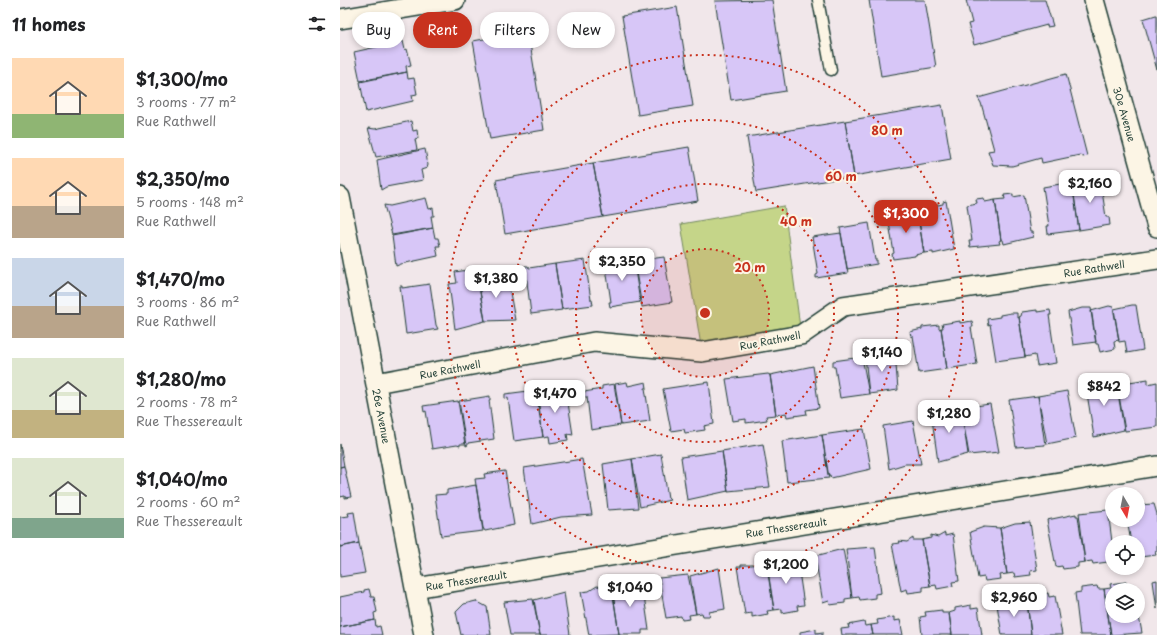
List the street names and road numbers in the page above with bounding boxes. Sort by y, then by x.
street label: 30e Avenue [1110,85,1140,144]
street label: Rue Rathwell [1062,256,1126,280]
street label: Rue Rathwell [738,327,802,353]
street label: Rue Rathwell [418,356,482,382]
street label: 26e Avenue [369,387,395,445]
street label: Rue Thessereault [744,513,828,541]
street label: Rue Thessereault [424,566,508,594]

